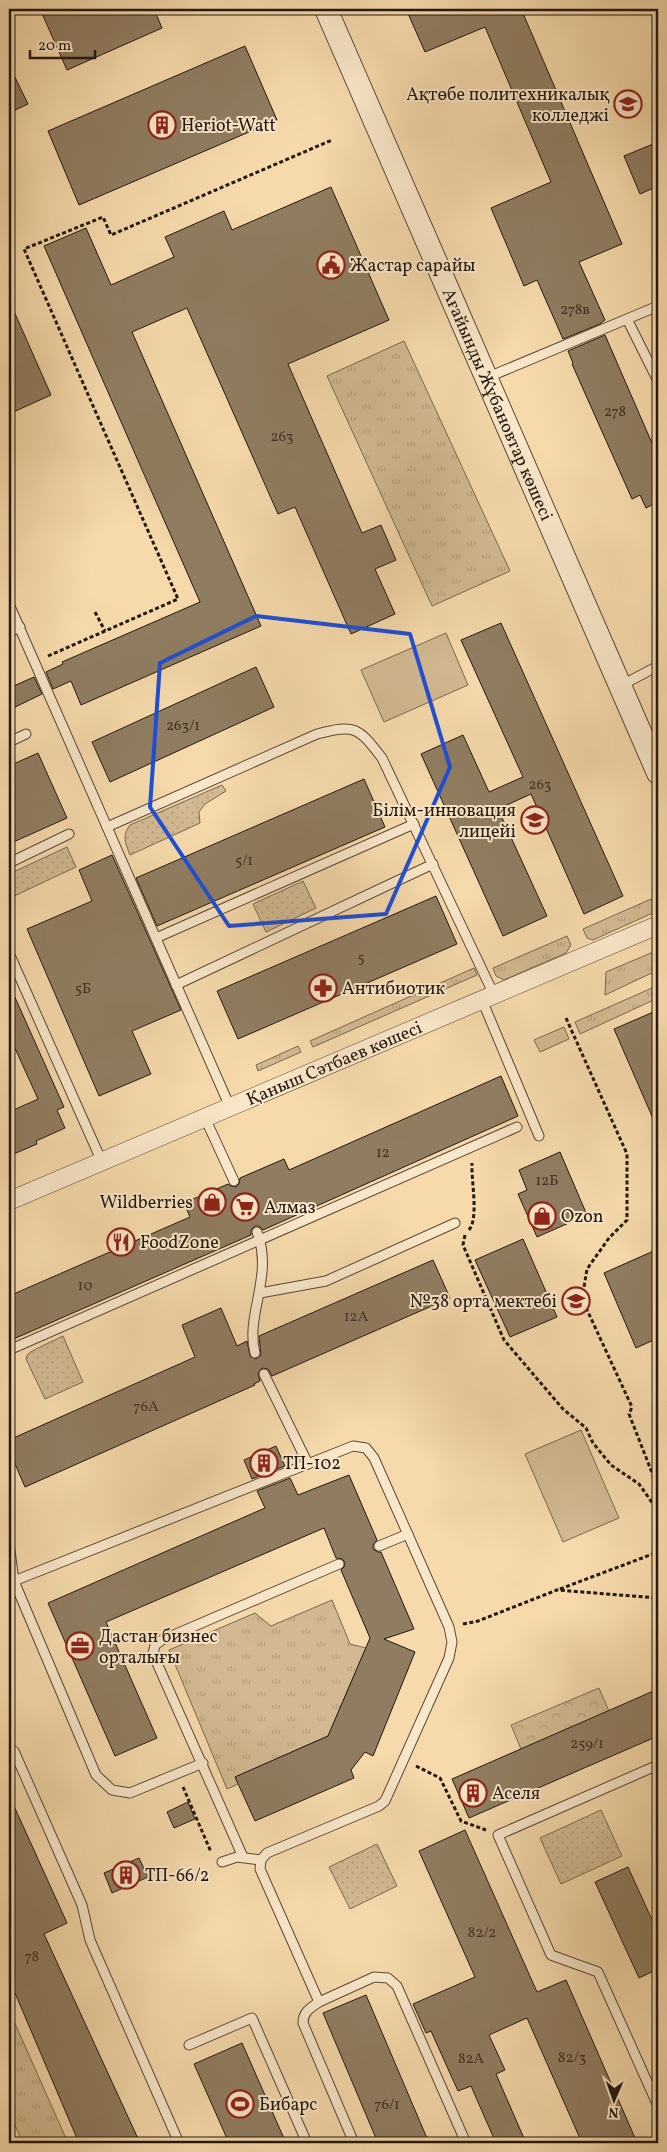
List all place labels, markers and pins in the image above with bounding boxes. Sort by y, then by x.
place label: Ақтөбе политехникалық колледжі [406,83,609,129]
school or university icon: Ақтөбе политехникалық колледжі [613,89,643,119]
building icon: Heriot-Watt [147,110,177,140]
place label: Heriot-Watt [181,114,276,139]
public building icon: Жастар сарайы [316,250,346,280]
place label: Жастар сарайы [350,254,476,279]
place label: Білім-инновация лицейі [372,799,516,845]
school or university icon: Білім-инновация лицейі [520,805,550,835]
pharmacy icon: Антибиотик [308,973,338,1003]
place label: Антибиотик [342,977,445,1002]
shop icon: Wildberries [197,1187,227,1217]
place label: Wildberries [99,1191,193,1216]
supermarket icon: Алмаз [230,1192,260,1222]
place label: Алмаз [264,1196,316,1221]
shop icon: Ozon [527,1201,557,1231]
place label: Ozon [561,1205,604,1230]
restaurant icon: FoodZone [106,1227,136,1257]
place label: FoodZone [140,1231,219,1256]
school or university icon: №38 орта мектебі [561,1286,591,1316]
place label: №38 орта мектебі [410,1290,557,1315]
building icon: ТП-102 [249,1448,279,1478]
place label: ТП-102 [283,1452,341,1477]
place label: Дастан бизнес орталығы [99,1625,218,1671]
office icon: Дастан бизнес орталығы [65,1631,95,1661]
building icon: Аселя [458,1778,488,1808]
place label: Аселя [492,1782,540,1807]
building icon: ТП-66/2 [111,1860,141,1890]
place label: ТП-66/2 [145,1864,210,1889]
sports icon: Бибарс [225,2089,255,2119]
place label: Бибарс [259,2093,317,2118]

